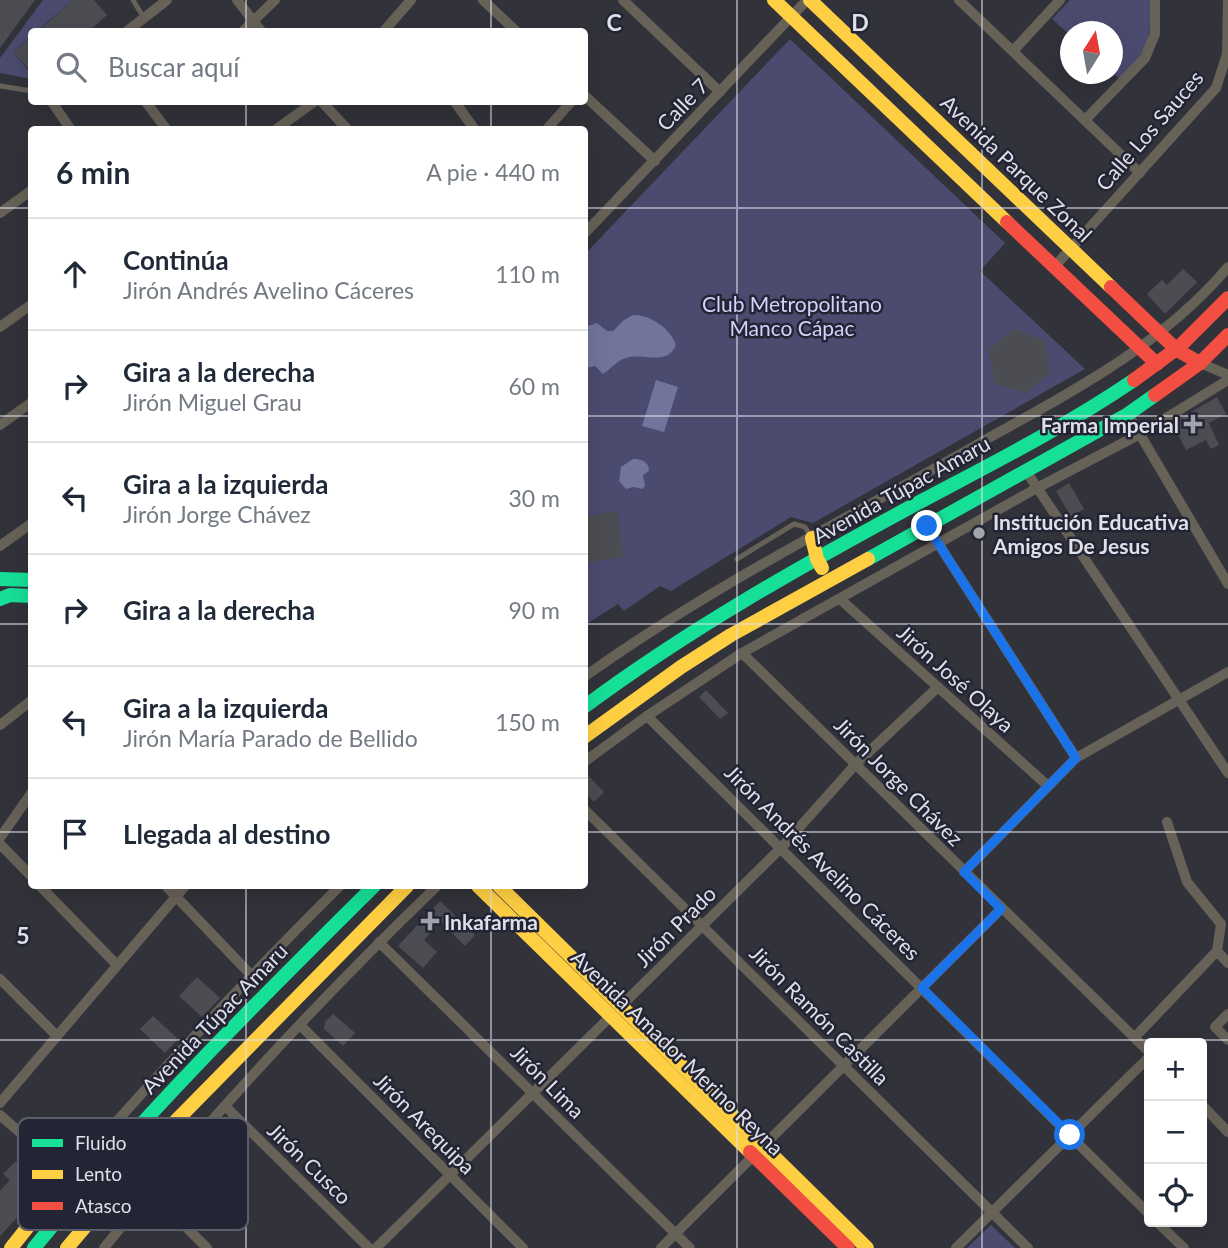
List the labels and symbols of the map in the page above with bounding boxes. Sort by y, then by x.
text: C [606,8,622,36]
text: D [851,8,869,36]
north arrow [1060,21,1123,84]
street label: Calle Los Sauces [1090,65,1208,195]
street label: Calle 7 [651,73,713,135]
street label: Avenida Parque Zonal [936,89,1098,247]
park label: Club Metropolitano Manco Cápac [702,291,882,340]
place label: Farma Imperial [1041,412,1179,437]
marker: Farma Imperial [1185,416,1201,432]
street label: Avenida Túpac Amaru [808,430,994,548]
place label: Institución Educativa Amigos De Jesus [992,509,1189,558]
route end [911,510,942,541]
marker: Institución Educativa Amigos De Jesus [971,525,987,541]
street label: Jirón José Olaya [893,619,1019,737]
street label: Jirón Jorge Chávez [830,712,968,850]
street label: Jirón Andrés Avelino Cáceres [720,759,926,965]
street label: Jirón Prado [629,880,721,972]
place label: Inkafarma [444,909,538,934]
marker: Inkafarma [422,913,438,929]
text: 5 [16,921,30,949]
street label: Avenida Túpac Amaru [136,938,292,1098]
street label: Jirón Ramón Castilla [745,940,895,1090]
street label: Avenida Amador Merino Reyna [567,944,789,1160]
street label: Jirón Lima [506,1039,590,1123]
street label: Jirón Arequipa [369,1067,481,1179]
street label: Jirón Cusco [263,1117,357,1209]
legend [18,1118,248,1230]
route start [1054,1119,1085,1150]
text: Fluido [75,1131,127,1154]
text: Lento [75,1162,122,1185]
text: Atasco [75,1194,131,1217]

